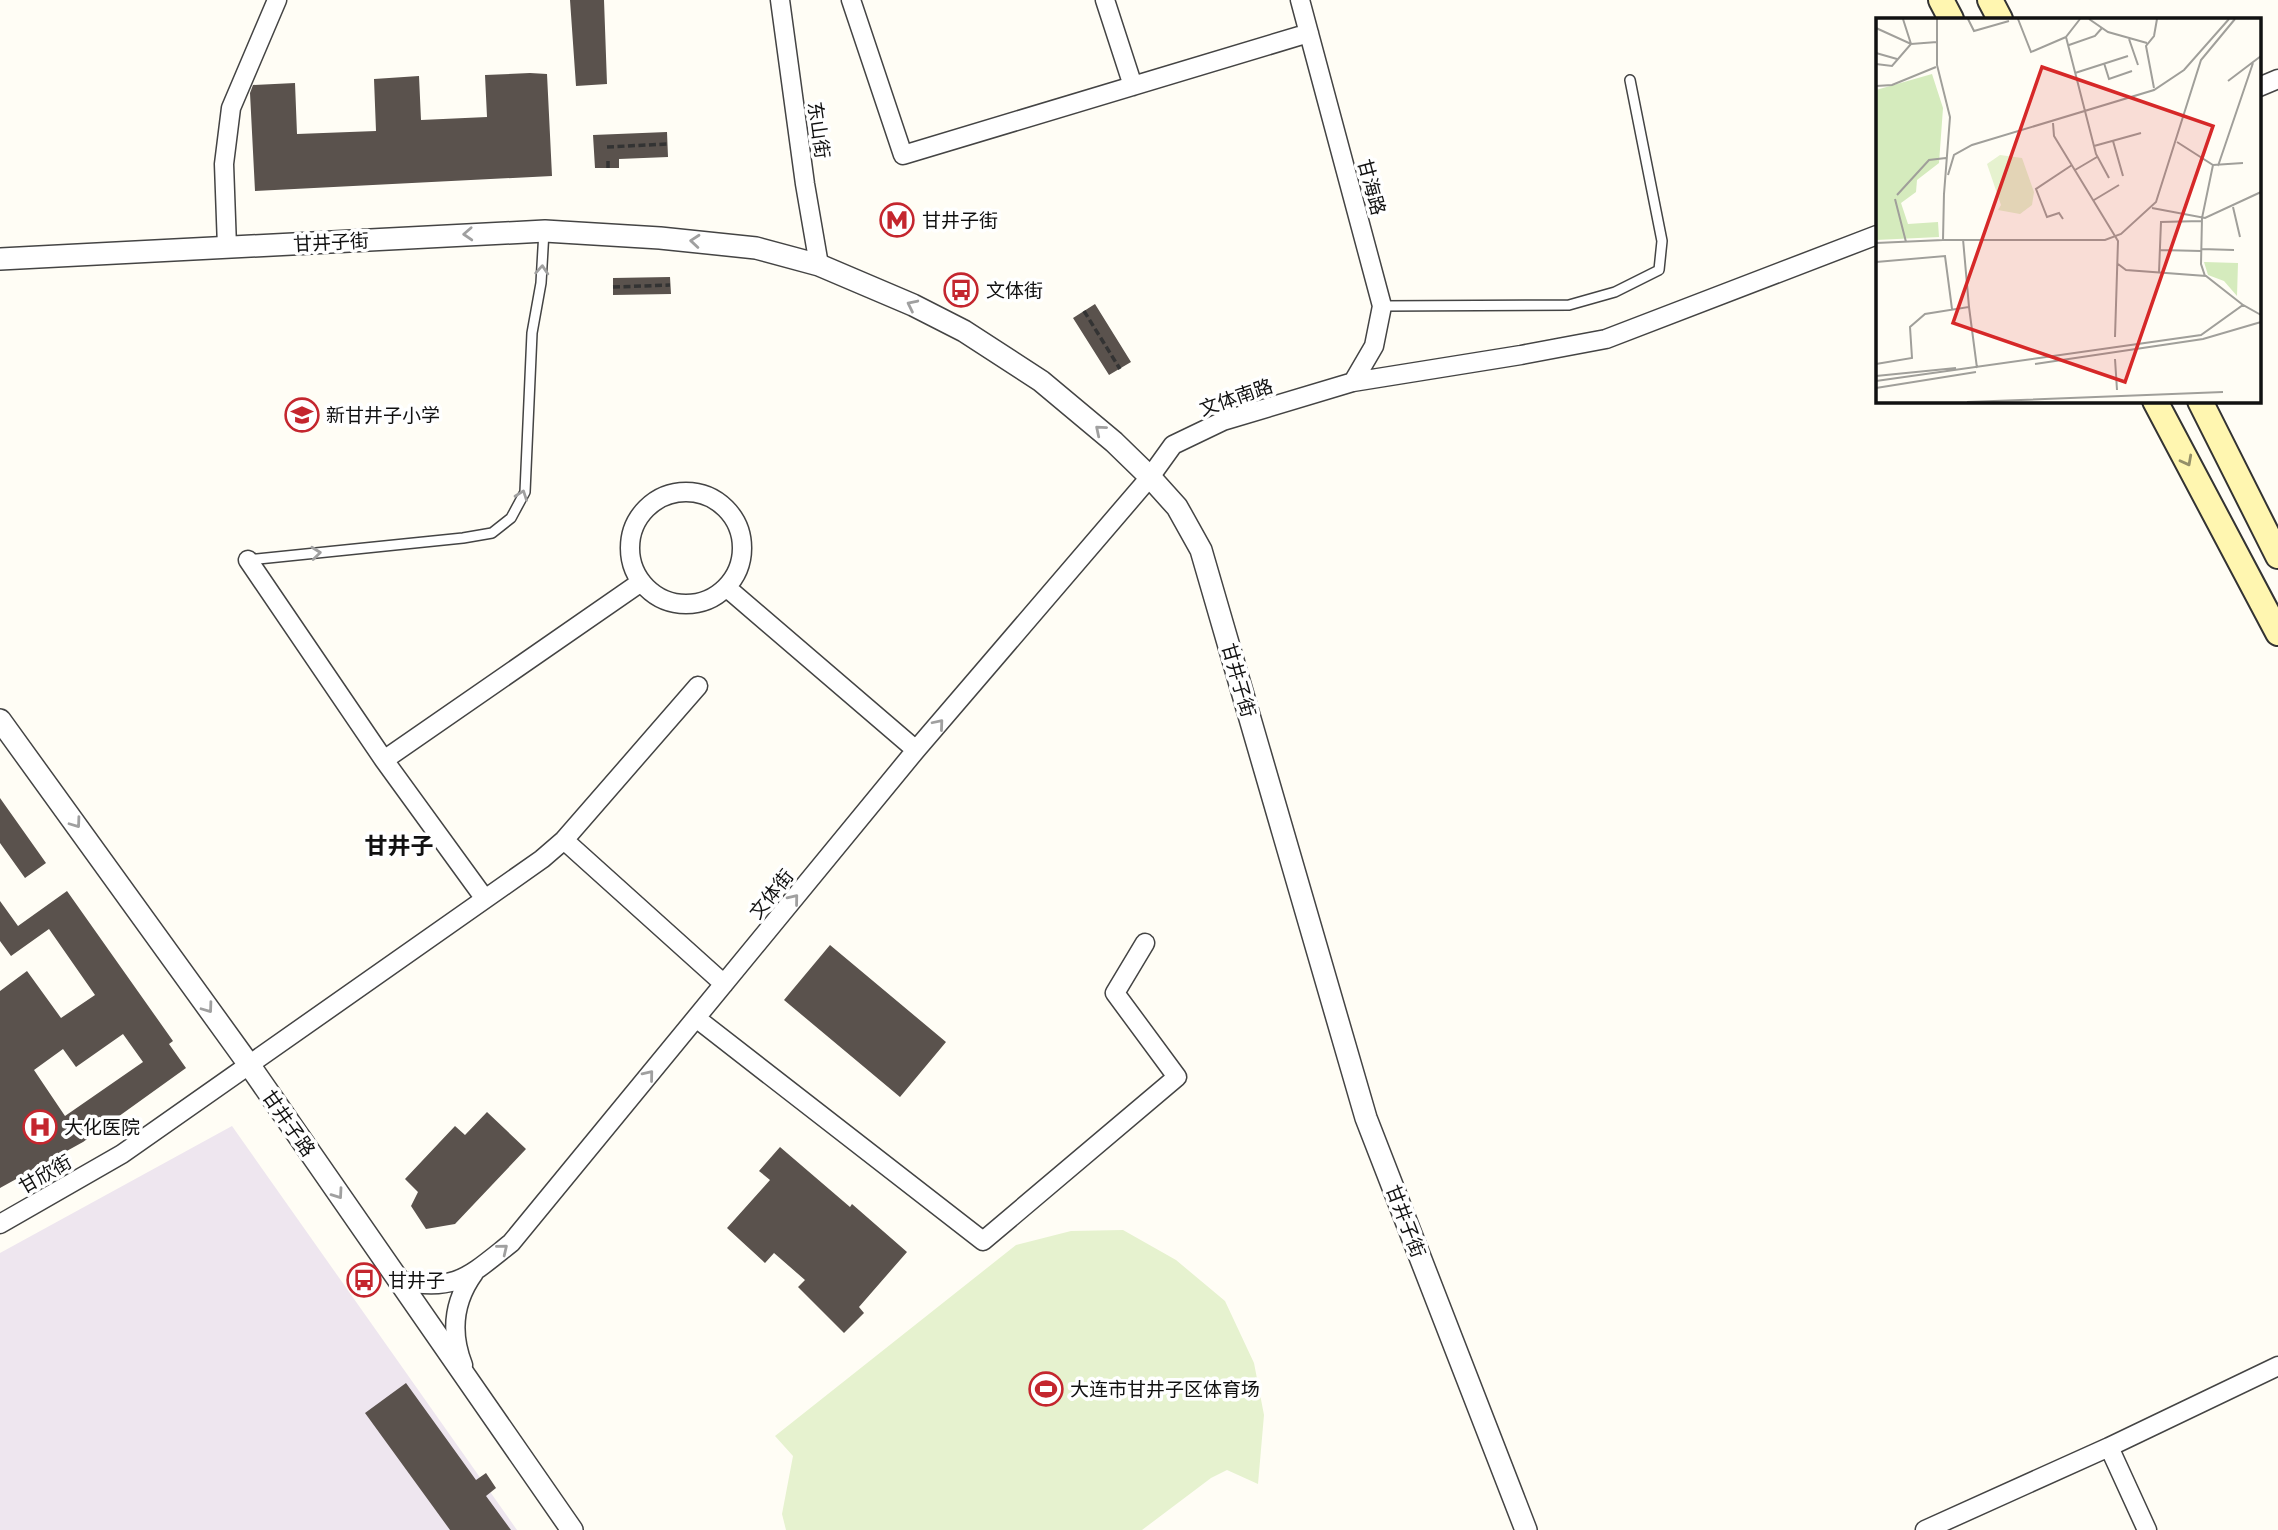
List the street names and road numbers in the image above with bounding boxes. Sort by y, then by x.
street label: 东山街 [803,100,835,160]
street label: 甘海路 [1353,156,1391,218]
street label: 甘井子街 [292,228,370,256]
street label: 文体南路 [1196,373,1276,421]
street label: 甘井子街 [1217,640,1261,720]
street label: 文体街 [744,864,798,924]
street label: 甘井子路 [257,1085,321,1161]
street label: 甘欣街 [14,1149,76,1199]
street label: 甘井子街 [1381,1181,1431,1261]

